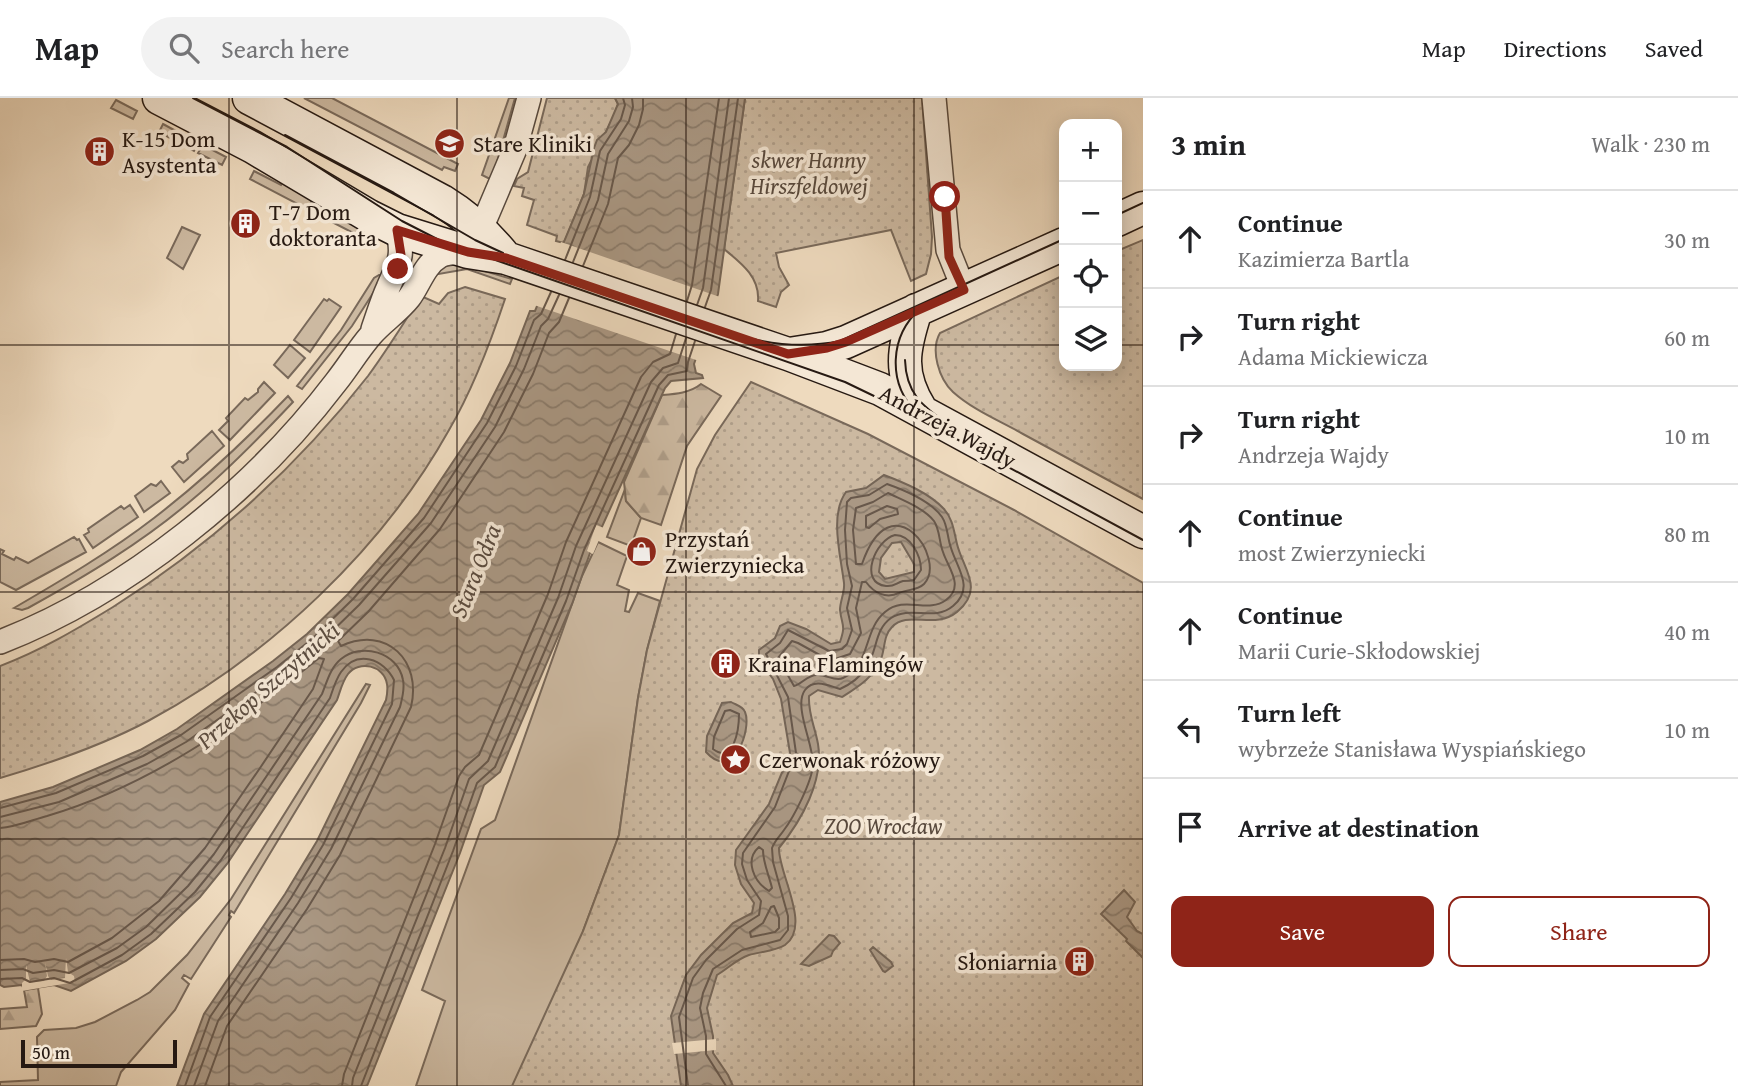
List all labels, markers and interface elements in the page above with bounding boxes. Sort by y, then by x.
search box [141,17,631,80]
text: Map [35,24,99,72]
icon: search [165,29,203,67]
text: Search here [221,29,349,68]
text: Map [1422,31,1466,66]
text: Directions [1504,31,1607,66]
text: Saved [1645,31,1703,66]
map controls [1059,119,1122,371]
button: + [1059,119,1122,182]
place label: K-15 Dom Asystenta [122,122,217,181]
text: 3 min [1171,122,1246,166]
school or university icon: Stare Kliniki [433,126,467,160]
place label: Stare Kliniki [473,127,592,160]
text: Walk · 230 m [1591,127,1710,160]
building icon: K-15 Dom Asystenta [82,134,116,168]
park label: skwer Hanny Hirszfeldowej [749,143,868,202]
route start [929,181,960,212]
button: − [1059,182,1122,245]
place label: T-7 Dom doktoranta [269,195,377,254]
text: Continue [1238,203,1343,242]
building icon: T-7 Dom doktoranta [229,207,263,241]
icon: ahead [1171,220,1209,258]
text: 30 m [1664,223,1710,256]
text: Kazimierza Bartla [1238,242,1409,275]
button: locate [1059,245,1122,308]
route end [382,253,413,284]
text: Turn right [1238,301,1360,340]
button: layers [1059,308,1122,371]
icon: right [1171,318,1209,356]
text: 60 m [1664,321,1710,354]
text: Adama Mickiewicza [1238,340,1428,373]
street label: Andrzeja Wajdy [874,376,1023,476]
text: Turn right [1238,399,1360,438]
icon: right [1171,416,1209,454]
text: 10 m [1664,419,1710,452]
text: Andrzeja Wajdy [1238,438,1389,471]
text: Continue [1238,497,1343,536]
icon: ahead [1171,514,1209,552]
text: 80 m [1664,517,1710,550]
water label: Stara Odra [440,519,510,623]
place label: Przystań Zwierzyniecka [665,522,804,581]
shop icon: Przystań Zwierzyniecka [625,534,659,568]
text: most Zwierzyniecki [1238,536,1426,569]
text: Continue [1238,595,1343,634]
icon: ahead [1171,612,1209,650]
water label: Przekop Szczytnicki [188,613,347,758]
text: 40 m [1664,615,1710,648]
text: Marii Curie-Skłodowskiej [1238,634,1480,667]
building icon: Kraina Flamingów [708,646,742,680]
place label: Kraina Flamingów [748,647,924,680]
text: Turn left [1238,693,1341,732]
icon: left [1171,710,1209,748]
text: 10 m [1664,713,1710,746]
text: wybrzeże Stanisława Wyspiańskiego [1238,732,1586,765]
place icon: Czerwonak różowy [719,742,753,776]
place label: Czerwonak różowy [759,743,941,776]
icon: arrive [1171,808,1209,846]
text: Arrive at destination [1238,808,1479,847]
park label: ZOO Wrocław [824,809,942,842]
button: Save [1171,896,1434,967]
button: Share [1448,896,1710,967]
building icon: Słoniarnia [1063,944,1097,978]
place label: Słoniarnia [957,945,1057,978]
scale bar [21,1037,177,1069]
text: 50 m [32,1038,70,1066]

